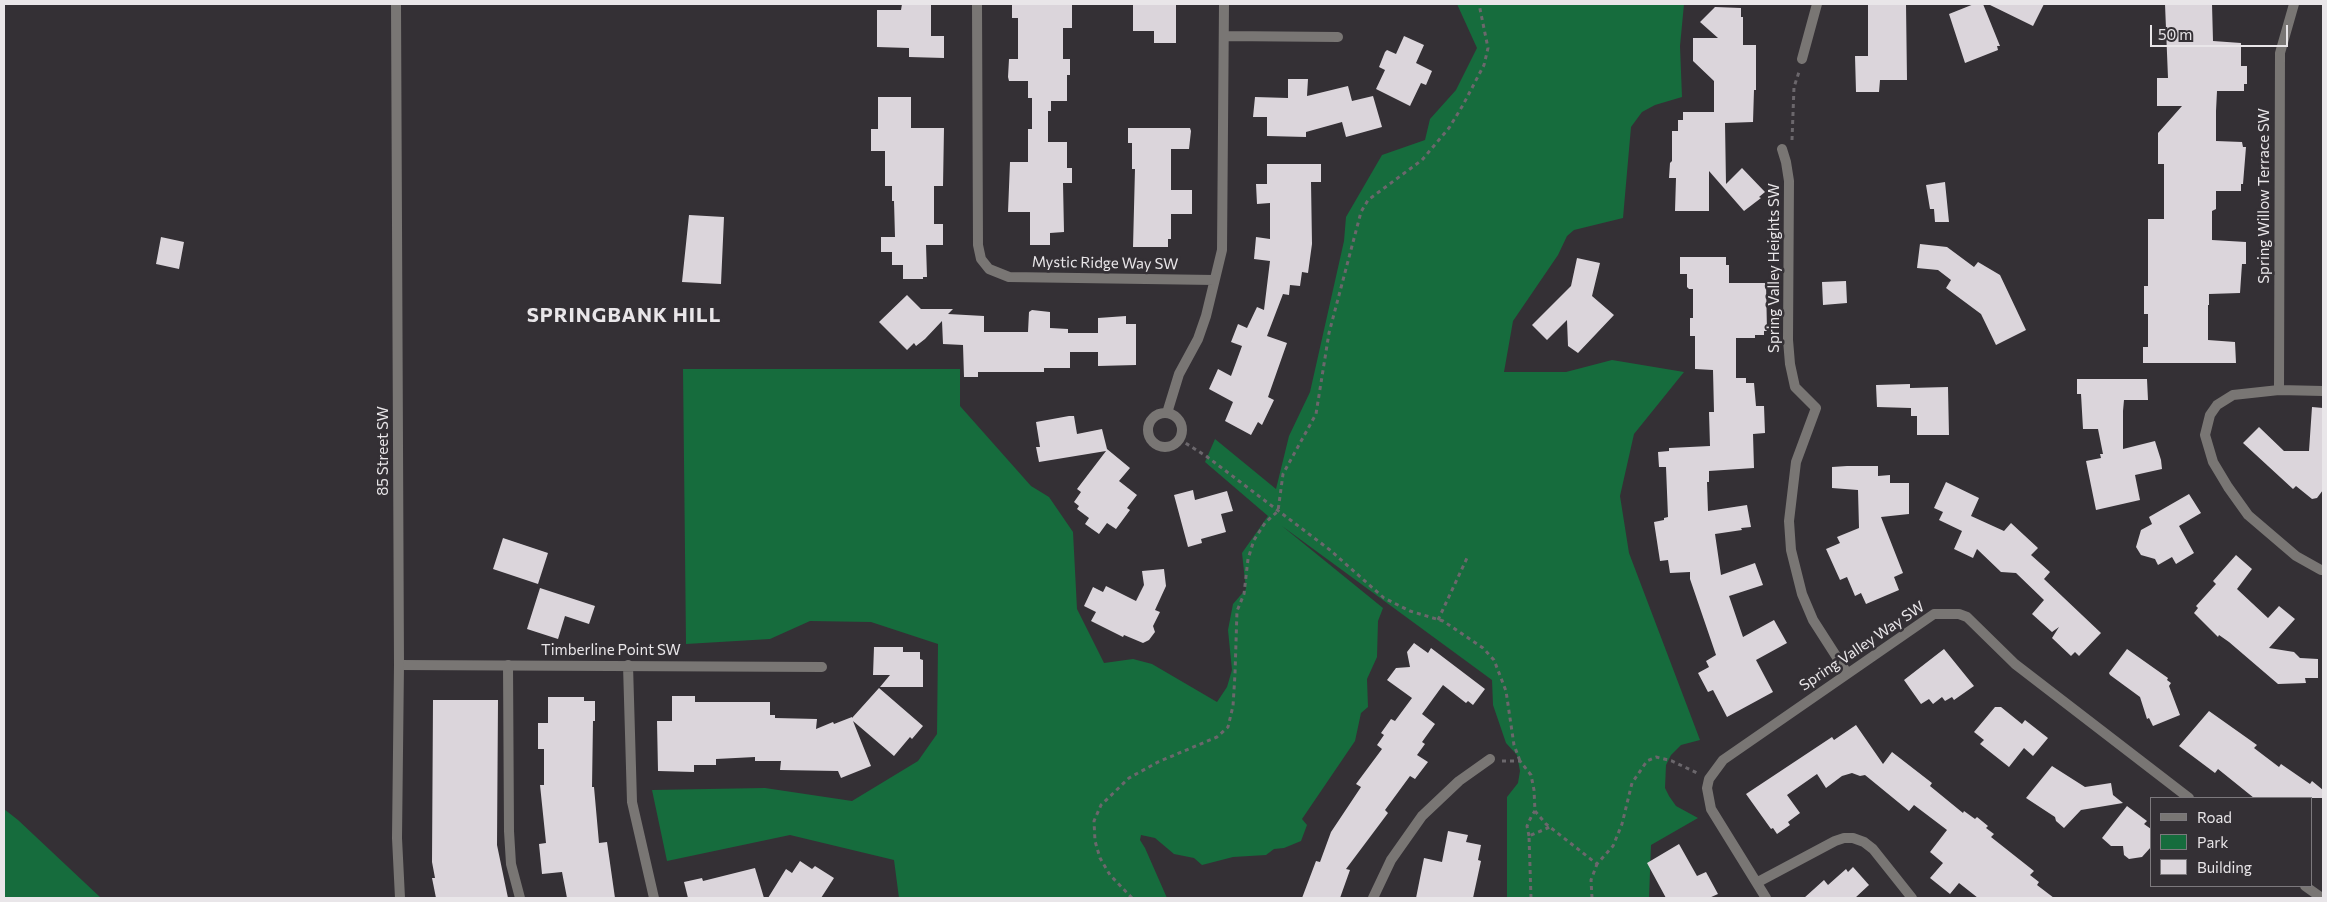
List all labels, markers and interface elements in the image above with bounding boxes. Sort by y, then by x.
scale bar [2152,15,2290,47]
text: 50 m [2158,25,2192,43]
street label: Spring Willow Terrace SW [2255,108,2273,284]
street label: Spring Valley Heights SW [1765,183,1783,353]
street label: Mystic Ridge Way SW [1032,253,1178,273]
district label: SPRINGBANK HILL [525,303,723,327]
street label: 85 Street SW [374,406,392,496]
street label: Spring Valley Way SW [1796,597,1928,695]
street label: Timberline Point SW [541,641,681,659]
legend [2150,797,2312,887]
text: Road [2197,808,2232,826]
text: Park [2197,833,2228,851]
text: Building [2197,858,2252,876]

